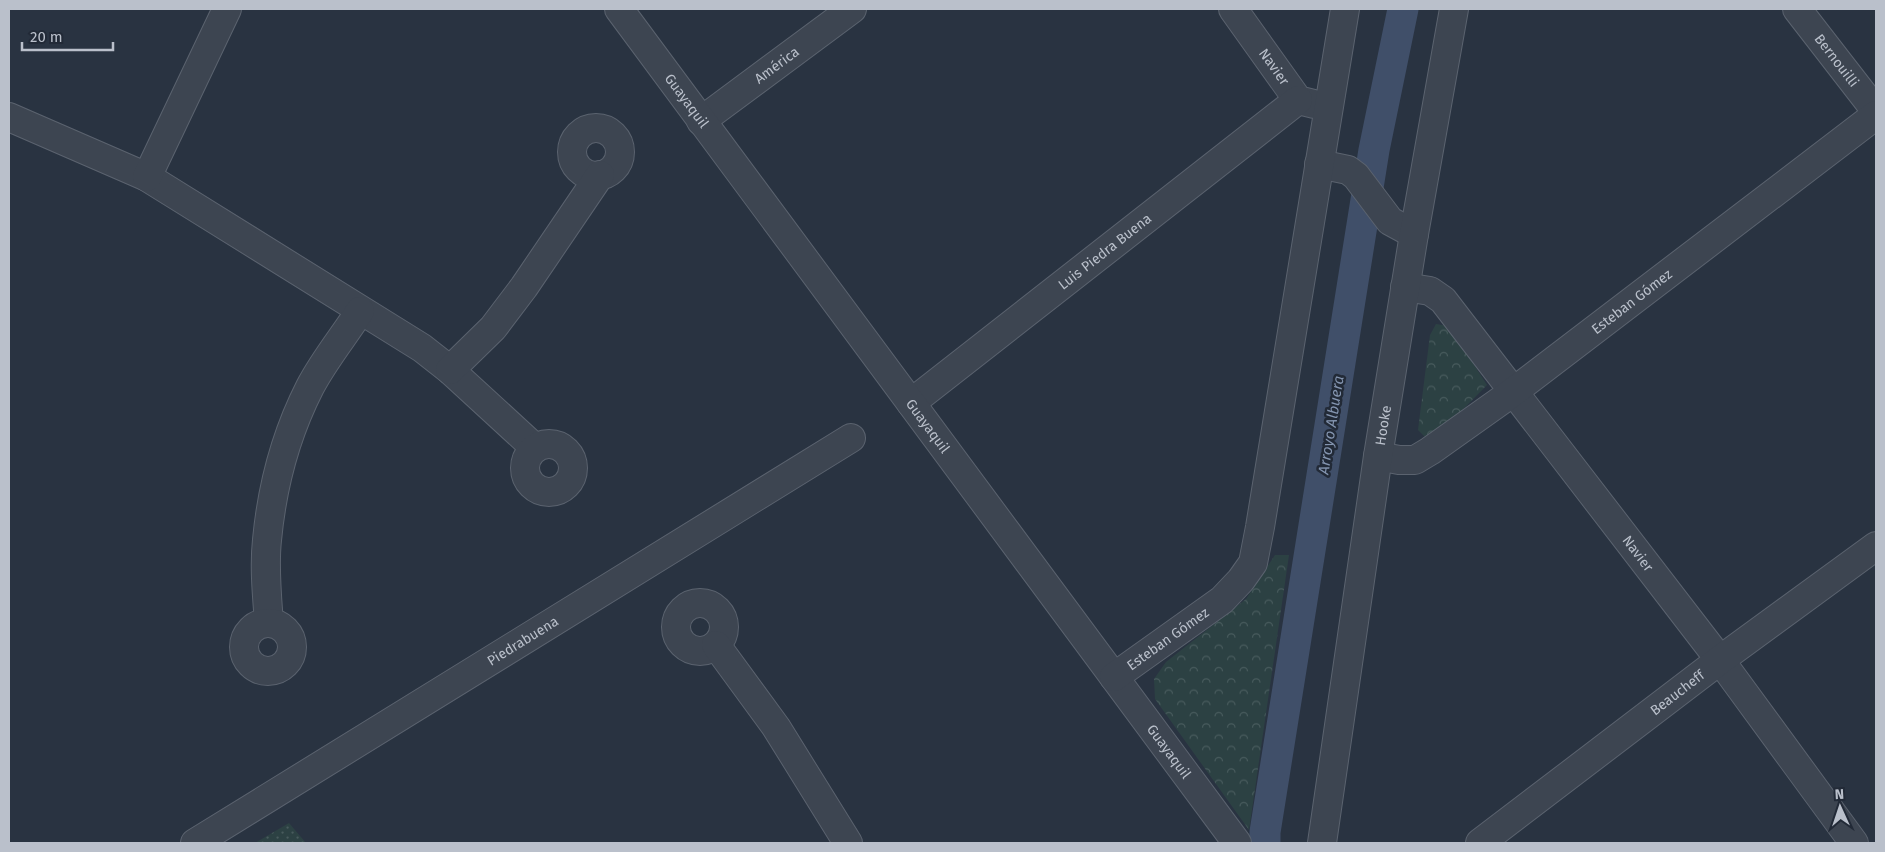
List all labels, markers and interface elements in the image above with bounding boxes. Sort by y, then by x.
scale bar [22,20,114,52]
text: 20 m [30,28,63,46]
street label: Bernouilli [1811,31,1863,90]
street label: América [751,43,802,87]
street label: Navier [1255,45,1293,89]
street label: Guayaquil [661,70,713,131]
street label: Luis Piedra Buena [1055,210,1155,293]
street label: Esteban Gómez [1588,265,1675,338]
water label: Arroyo Albuera [1314,374,1348,477]
street label: Guayaquil [902,396,954,456]
street label: Hooke [1371,404,1395,447]
street label: Navier [1619,532,1658,575]
street label: Esteban Gómez [1123,604,1212,674]
street label: Piedrabuena [484,612,561,669]
street label: Beaucheff [1647,666,1709,719]
street label: Guayaquil [1143,721,1195,782]
north arrow [1815,782,1865,832]
text: N [1834,786,1844,803]

